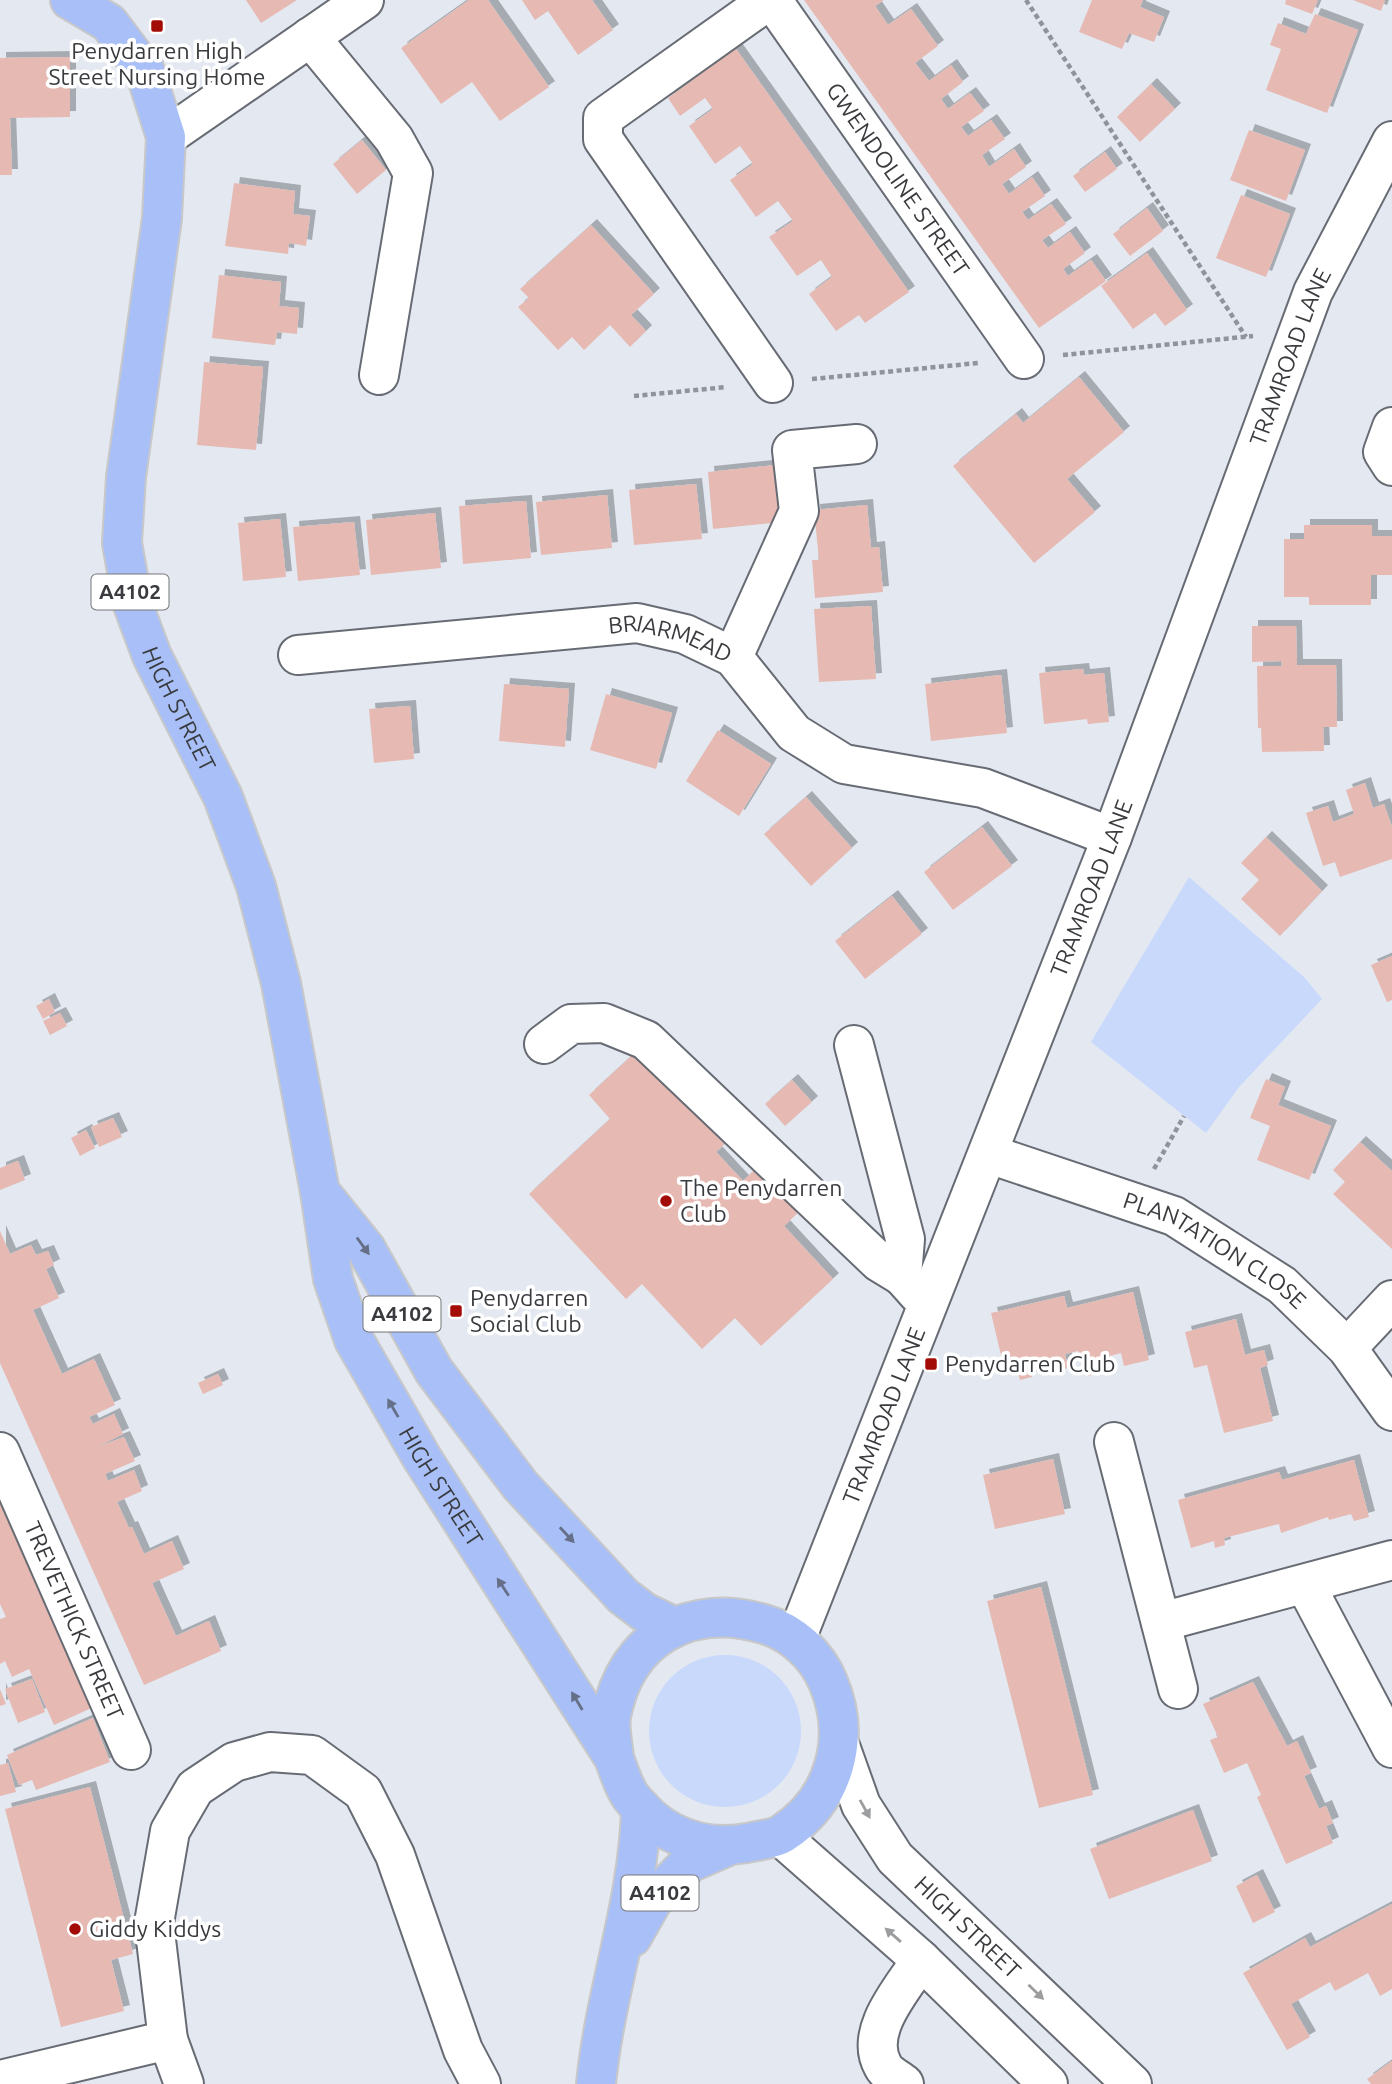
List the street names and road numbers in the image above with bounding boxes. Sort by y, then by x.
street label: GWENDOLINE STREET [822,78,975,280]
street label: TRAMROAD LANE [1244,264,1335,449]
road number: A4102 [92,574,168,610]
street label: BRIARMEAD [607,610,736,667]
street label: HIGH STREET [138,643,221,775]
street label: TRAMROAD LANE [1045,796,1137,980]
street label: PLANTATION CLOSE [1120,1187,1311,1313]
road number: A4102 [364,1296,440,1332]
street label: TRAMROAD LANE [837,1324,930,1507]
street label: HIGH STREET [395,1422,488,1551]
street label: TREVETHICK STREET [20,1517,129,1723]
street label: HIGH STREET [910,1871,1026,1983]
road number: A4102 [622,1876,698,1910]

